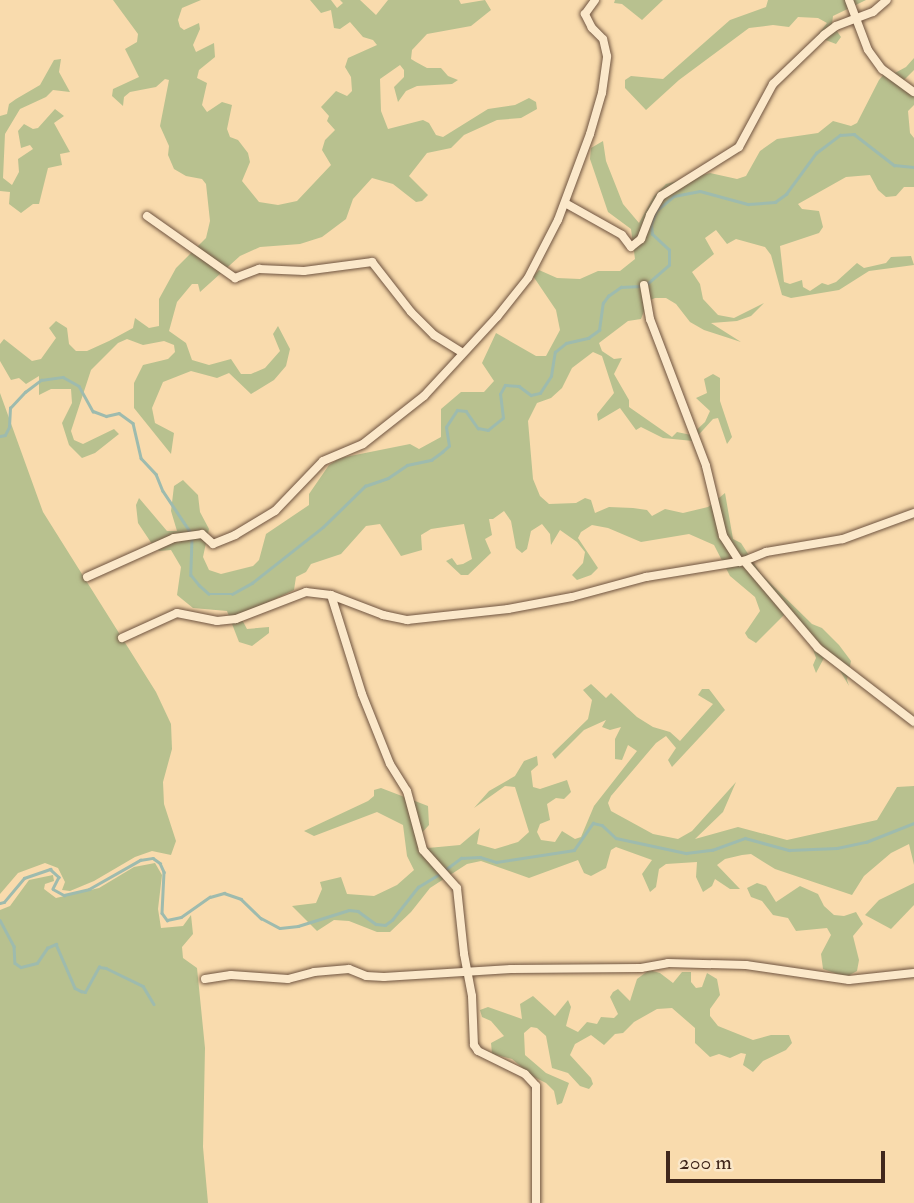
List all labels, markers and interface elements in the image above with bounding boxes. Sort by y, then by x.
scale bar [669,1136,888,1180]
text: 200 m [679,1149,732,1176]

